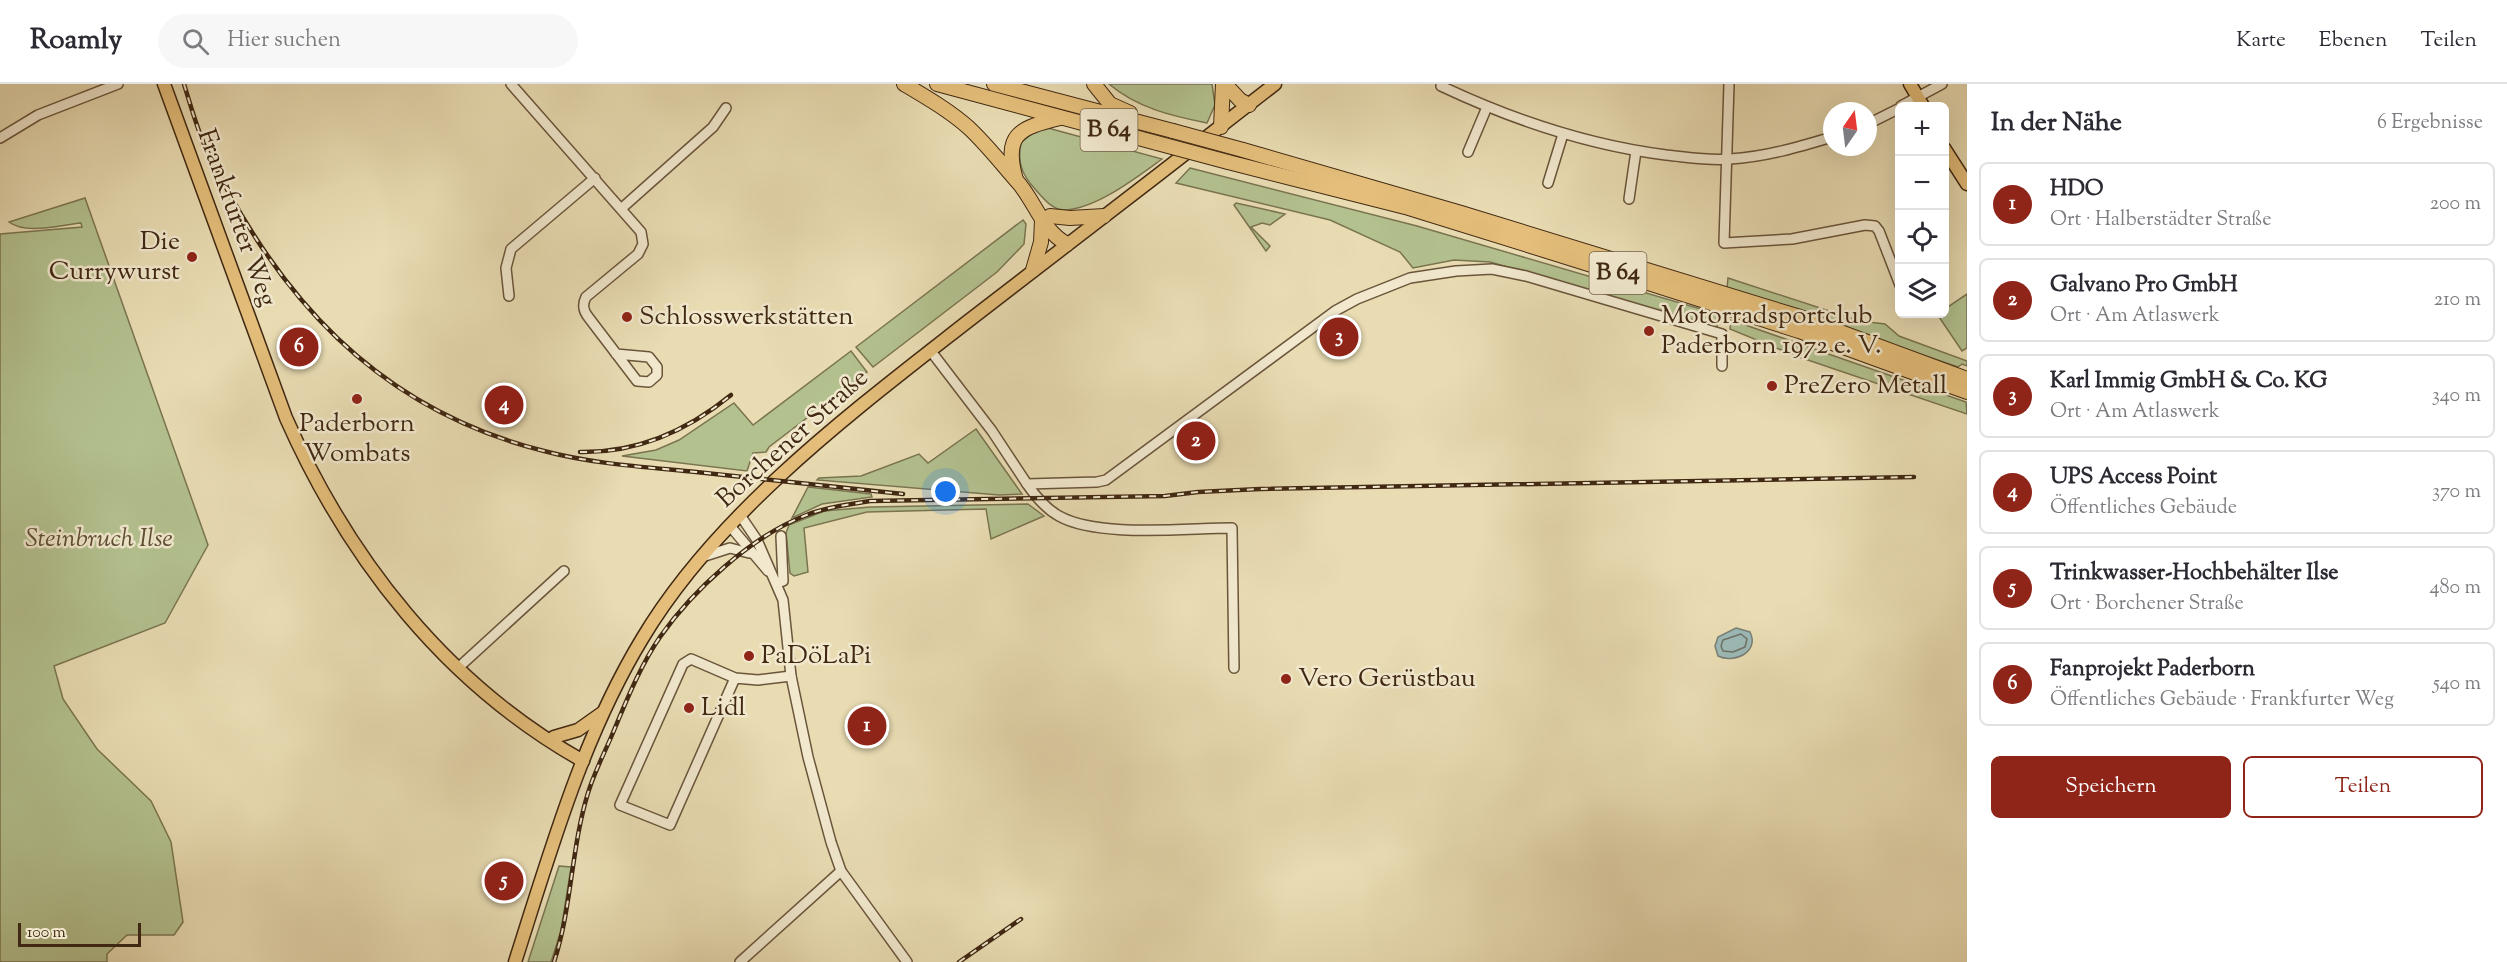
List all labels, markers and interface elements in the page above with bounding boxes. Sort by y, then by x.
search box [158,14,578,68]
text: Roamly [30,21,122,61]
icon: search [179,25,212,58]
text: Hier suchen [227,25,341,57]
text: Karte [2236,26,2286,56]
text: Ebenen [2319,26,2387,56]
text: Teilen [2420,26,2477,56]
north arrow [1823,102,1877,156]
map controls [1895,102,1949,318]
button: + [1895,102,1949,156]
text: In der Nähe [1991,105,2122,142]
road number: B 64 [1080,109,1138,151]
text: 6 Ergebnisse [2377,109,2483,138]
street label: Frankfurter Weg [187,124,285,312]
button: − [1895,156,1949,210]
text: HDO [2050,174,2104,206]
text: 1 [2009,190,2016,219]
text: 200 m [2430,190,2481,219]
text: Ort · Halberstädter Straße [2050,206,2271,235]
button: locate [1895,210,1949,264]
place label: Die Currywurst [49,224,180,291]
marker: Die Currywurst [185,250,199,264]
road number: B 64 [1590,252,1646,294]
button: layers [1895,264,1949,318]
text: Galvano Pro GmbH [2050,270,2238,302]
text: 2 [2008,286,2017,315]
text: 210 m [2434,286,2481,315]
place label: Motorradsportclub Paderborn 1972 e. V. [1661,298,1882,365]
place label: Schlosswerkstätten [639,299,854,336]
text: Ort · Am Atlaswerk [2050,302,2220,331]
marker: Schlosswerkstätten [620,310,634,324]
pin: 3 [1320,314,1358,360]
pin: 6 [280,324,318,370]
marker: Motorradsportclub Paderborn 1972 e. V. [1642,324,1656,338]
street label: Borchener Straße [709,360,877,518]
text: Karl Immig GmbH & Co. KG [2050,366,2327,398]
place label: PreZero Metall [1784,368,1947,405]
marker: PreZero Metall [1765,379,1779,393]
pin: 4 [484,382,524,428]
text: 3 [2008,382,2017,411]
text: 340 m [2432,382,2481,411]
marker: Paderborn Wombats [350,392,364,406]
text: Ort · Am Atlaswerk [2050,398,2220,427]
place label: Paderborn Wombats [299,406,415,473]
pin: 2 [1176,418,1216,464]
text: UPS Access Point [2050,462,2217,494]
your location [931,477,960,506]
text: 4 [2007,478,2018,507]
text: 370 m [2432,478,2481,507]
text: Öffentliches Gebäude [2050,494,2237,523]
park label: Steinbruch Ilse [25,521,173,558]
text: Trinkwasser-Hochbehälter Ilse [2050,558,2339,590]
text: 5 [2009,574,2016,603]
text: 480 m [2430,574,2481,603]
text: Ort · Borchener Straße [2050,590,2244,619]
place label: PaDöLaPi [761,638,871,675]
marker: PaDöLaPi [742,649,756,663]
text: Fanprojekt Paderborn [2050,654,2255,686]
place label: Vero Gerüstbau [1298,661,1476,698]
text: 6 [2008,670,2017,699]
text: 540 m [2433,670,2481,699]
marker: Vero Gerüstbau [1279,672,1293,686]
text: Öffentliches Gebäude · Frankfurter Weg [2050,686,2394,715]
place label: Lidl [701,690,746,727]
marker: Lidl [682,701,696,715]
pin: 1 [848,704,886,748]
button: Speichern [1991,756,2231,818]
button: Teilen [2243,756,2483,818]
pin: 5 [484,858,524,904]
scale bar [18,920,141,948]
text: 100 m [27,922,66,945]

